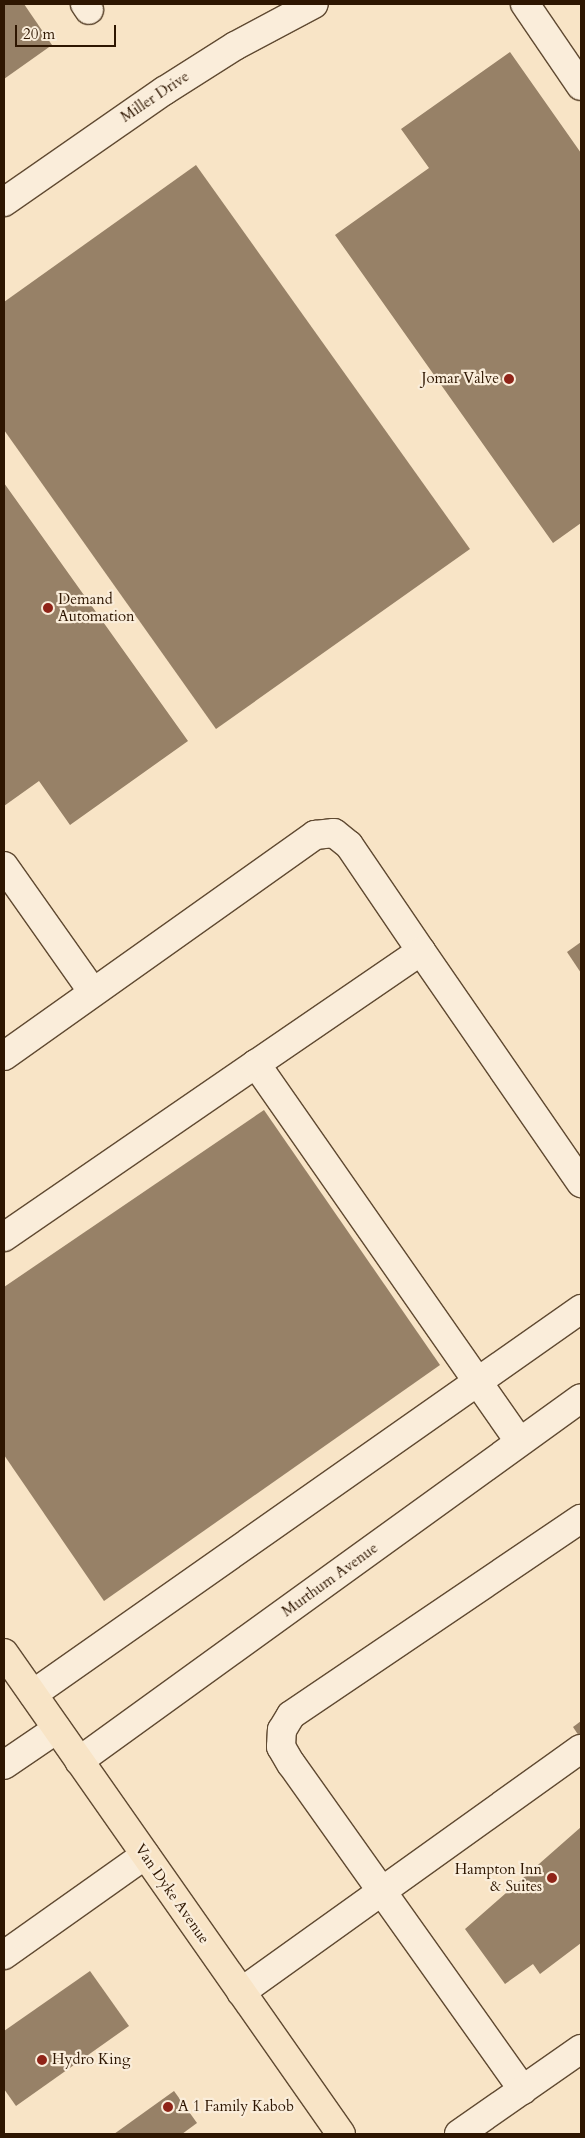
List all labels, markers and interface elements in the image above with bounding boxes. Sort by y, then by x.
scale bar [18,15,119,47]
text: 20 m [23,24,55,44]
street label: Miller Drive [117,68,193,126]
place label: Jomar Valve [421,370,499,388]
marker: Jomar Valve [503,373,515,385]
place label: Demand Automation [58,590,135,625]
marker: Demand Automation [42,602,54,614]
street label: Murthum Avenue [278,1539,382,1621]
street label: Van Dyke Avenue [131,1841,213,1947]
place label: Hampton Inn & Suites [455,1860,542,1895]
marker: Hampton Inn & Suites [546,1872,558,1884]
place label: Hydro King [52,2051,130,2069]
marker: Hydro King [36,2054,48,2066]
place label: A 1 Family Kabob [178,2098,294,2116]
marker: A 1 Family Kabob [162,2101,174,2113]

